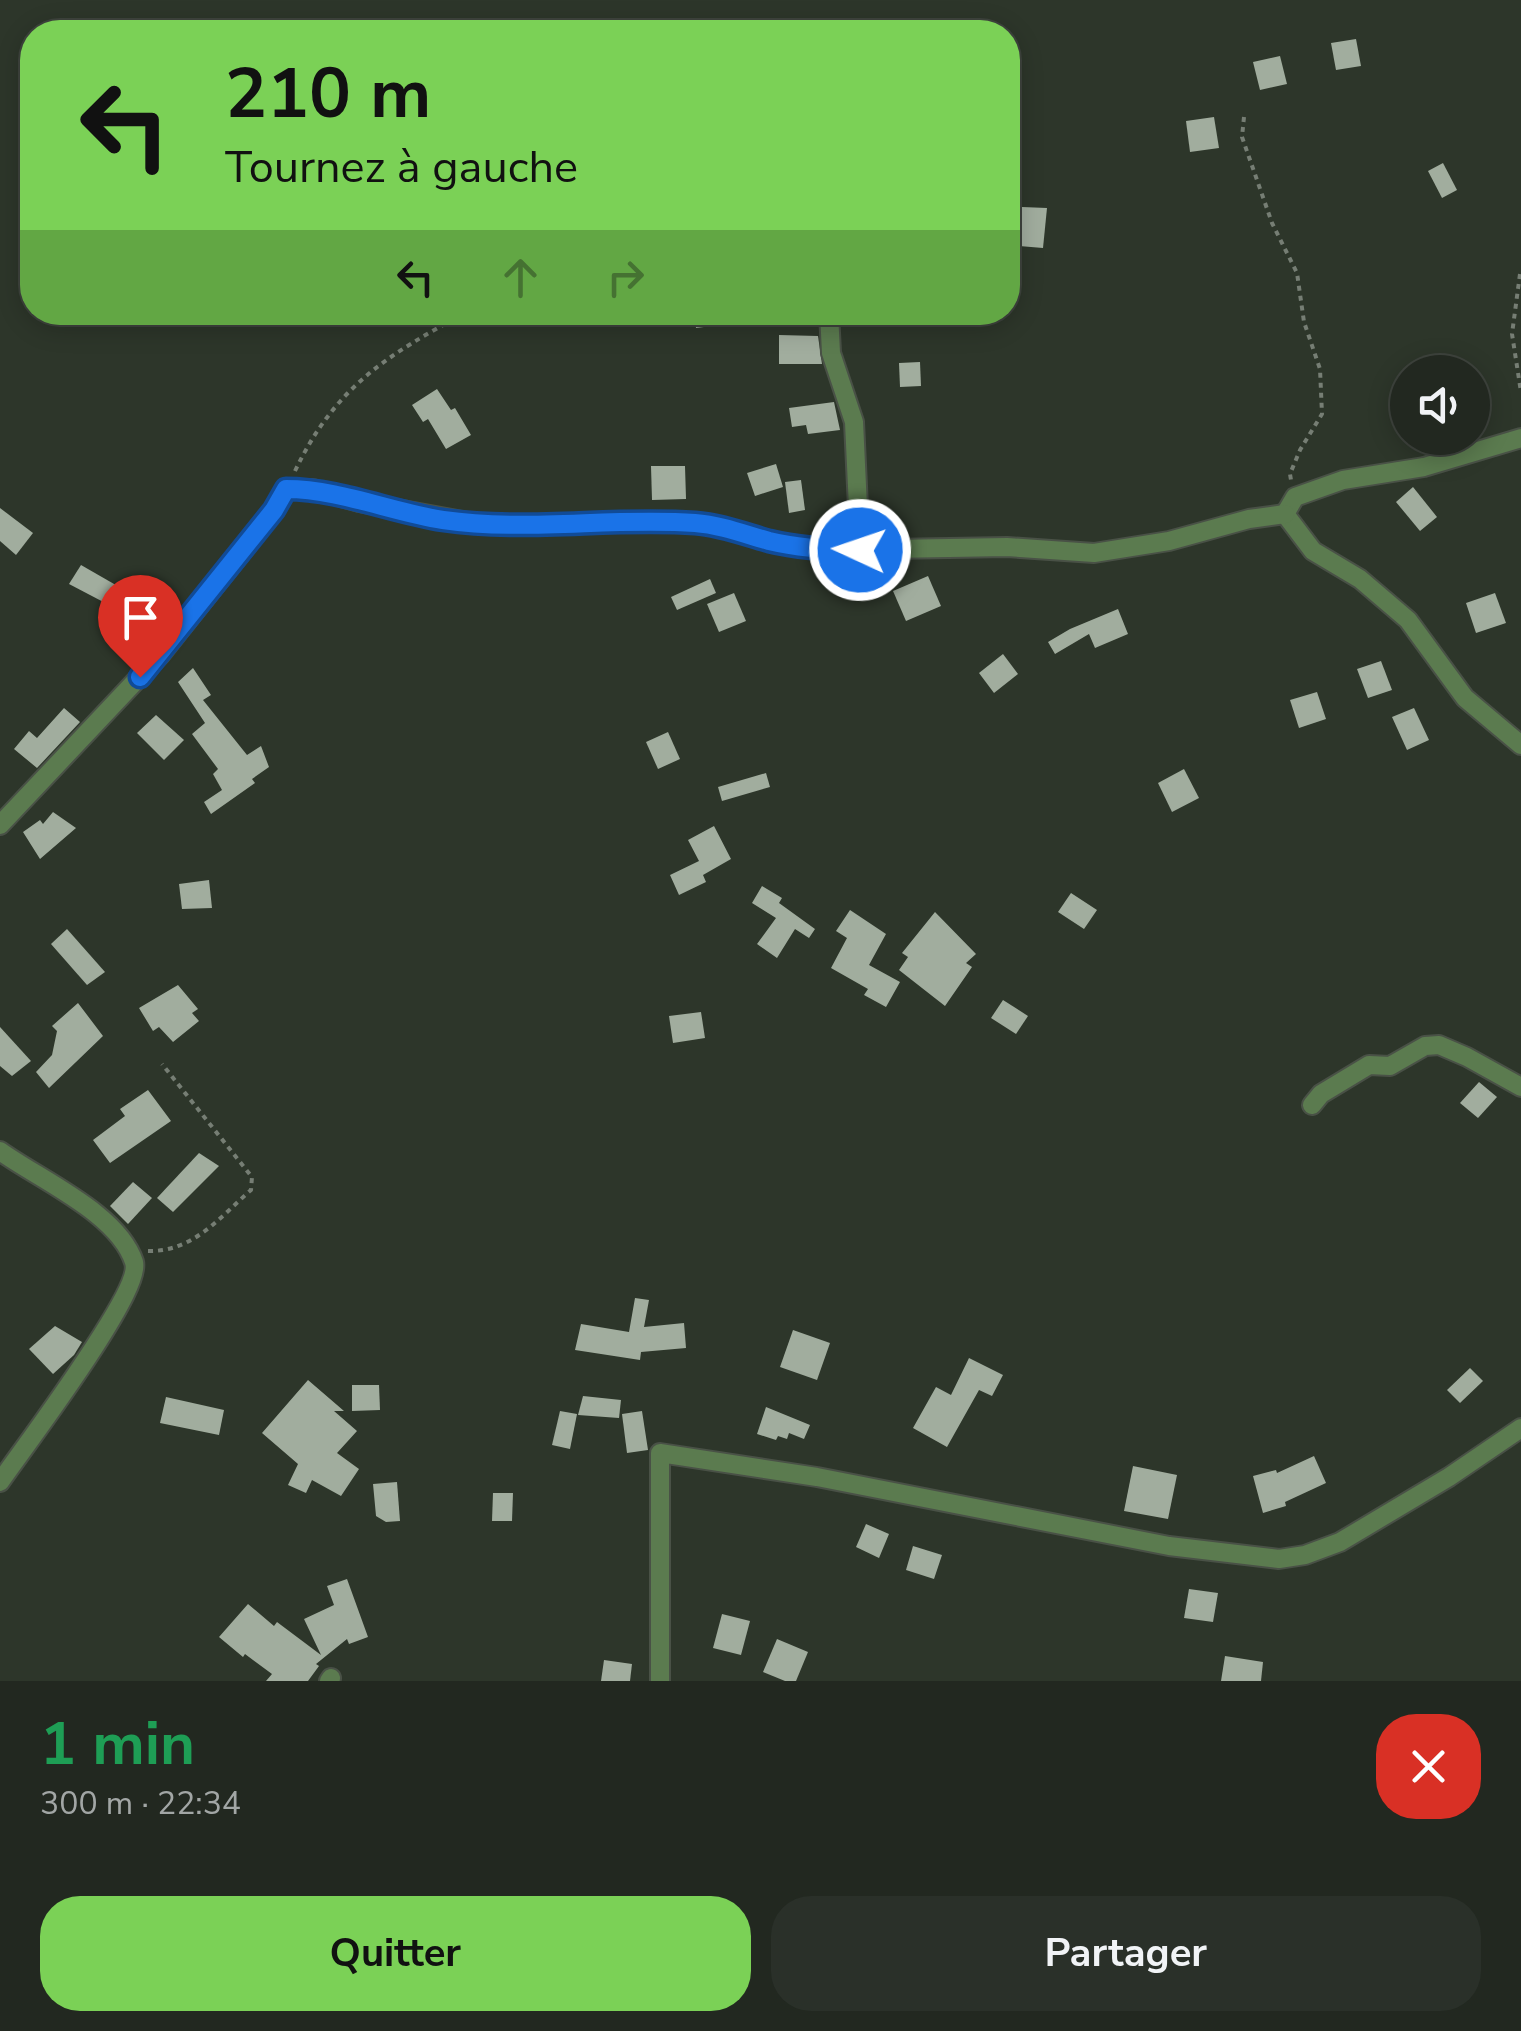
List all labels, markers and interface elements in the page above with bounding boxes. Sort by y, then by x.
text: 210 m [225,46,431,142]
icon: left [60,60,190,190]
text: Tournez à gauche [225,137,578,198]
icon: left [388,250,443,305]
icon: ahead [493,250,548,305]
icon: right [598,250,653,305]
map controls [1390,355,1490,455]
button: sound [1390,355,1490,455]
position arrow [808,498,912,602]
pin [98,575,183,678]
icon: arrive [113,590,168,645]
text: 1 min [40,1703,195,1785]
button: close [1376,1714,1481,1819]
text: 300 m · 22:34 [40,1782,241,1825]
button: Quitter [40,1896,751,2011]
button: Partager [771,1896,1481,2011]

